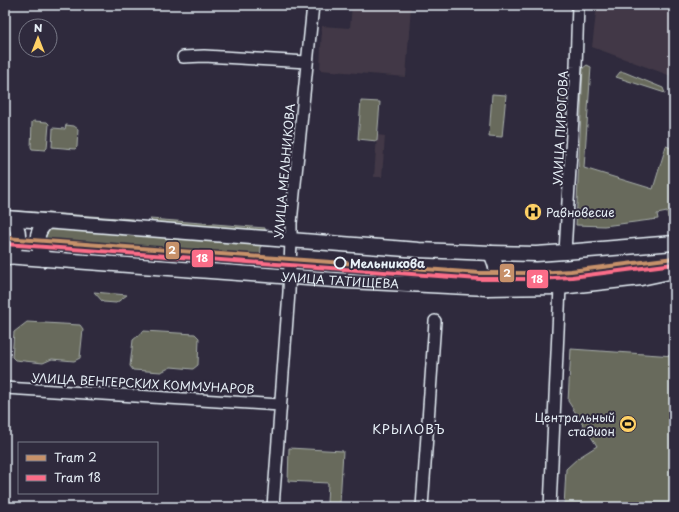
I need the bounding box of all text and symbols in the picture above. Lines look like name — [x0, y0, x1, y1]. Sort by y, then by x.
north arrow — [18, 18, 58, 58]
text: N — [34, 19, 43, 36]
street label: УЛИЦА ПИРОГОВА — [548, 70, 572, 186]
street label: УЛИЦА МЕЛЬНИКОВА — [269, 102, 299, 239]
hospital icon: Равновесие — [523, 202, 543, 222]
place label: Равновесие — [546, 203, 615, 221]
line badge: 2 — [165, 241, 180, 260]
text: 2 — [168, 241, 176, 258]
line badge: 18 — [191, 249, 214, 268]
text: 18 — [196, 249, 208, 266]
place label: Мельникова — [350, 254, 425, 272]
marker: Мельникова — [333, 256, 347, 270]
line badge: 2 — [499, 263, 515, 283]
text: 2 — [503, 264, 511, 281]
street label: УЛИЦА ТАТИЩЕВА — [281, 267, 400, 293]
line badge: 18 — [526, 269, 549, 289]
text: 18 — [531, 270, 543, 287]
street label: УЛИЦА ВЕНГЕРСКИХ КОММУНАРОВ — [31, 368, 255, 398]
place label: Центральный стадион — [535, 408, 615, 440]
sports icon: Центральный стадион — [618, 414, 638, 434]
district label: КРЫЛОВЪ — [372, 419, 446, 438]
legend — [18, 442, 158, 494]
text: Tram 2 — [54, 448, 97, 466]
text: Tram 18 — [54, 468, 101, 486]

